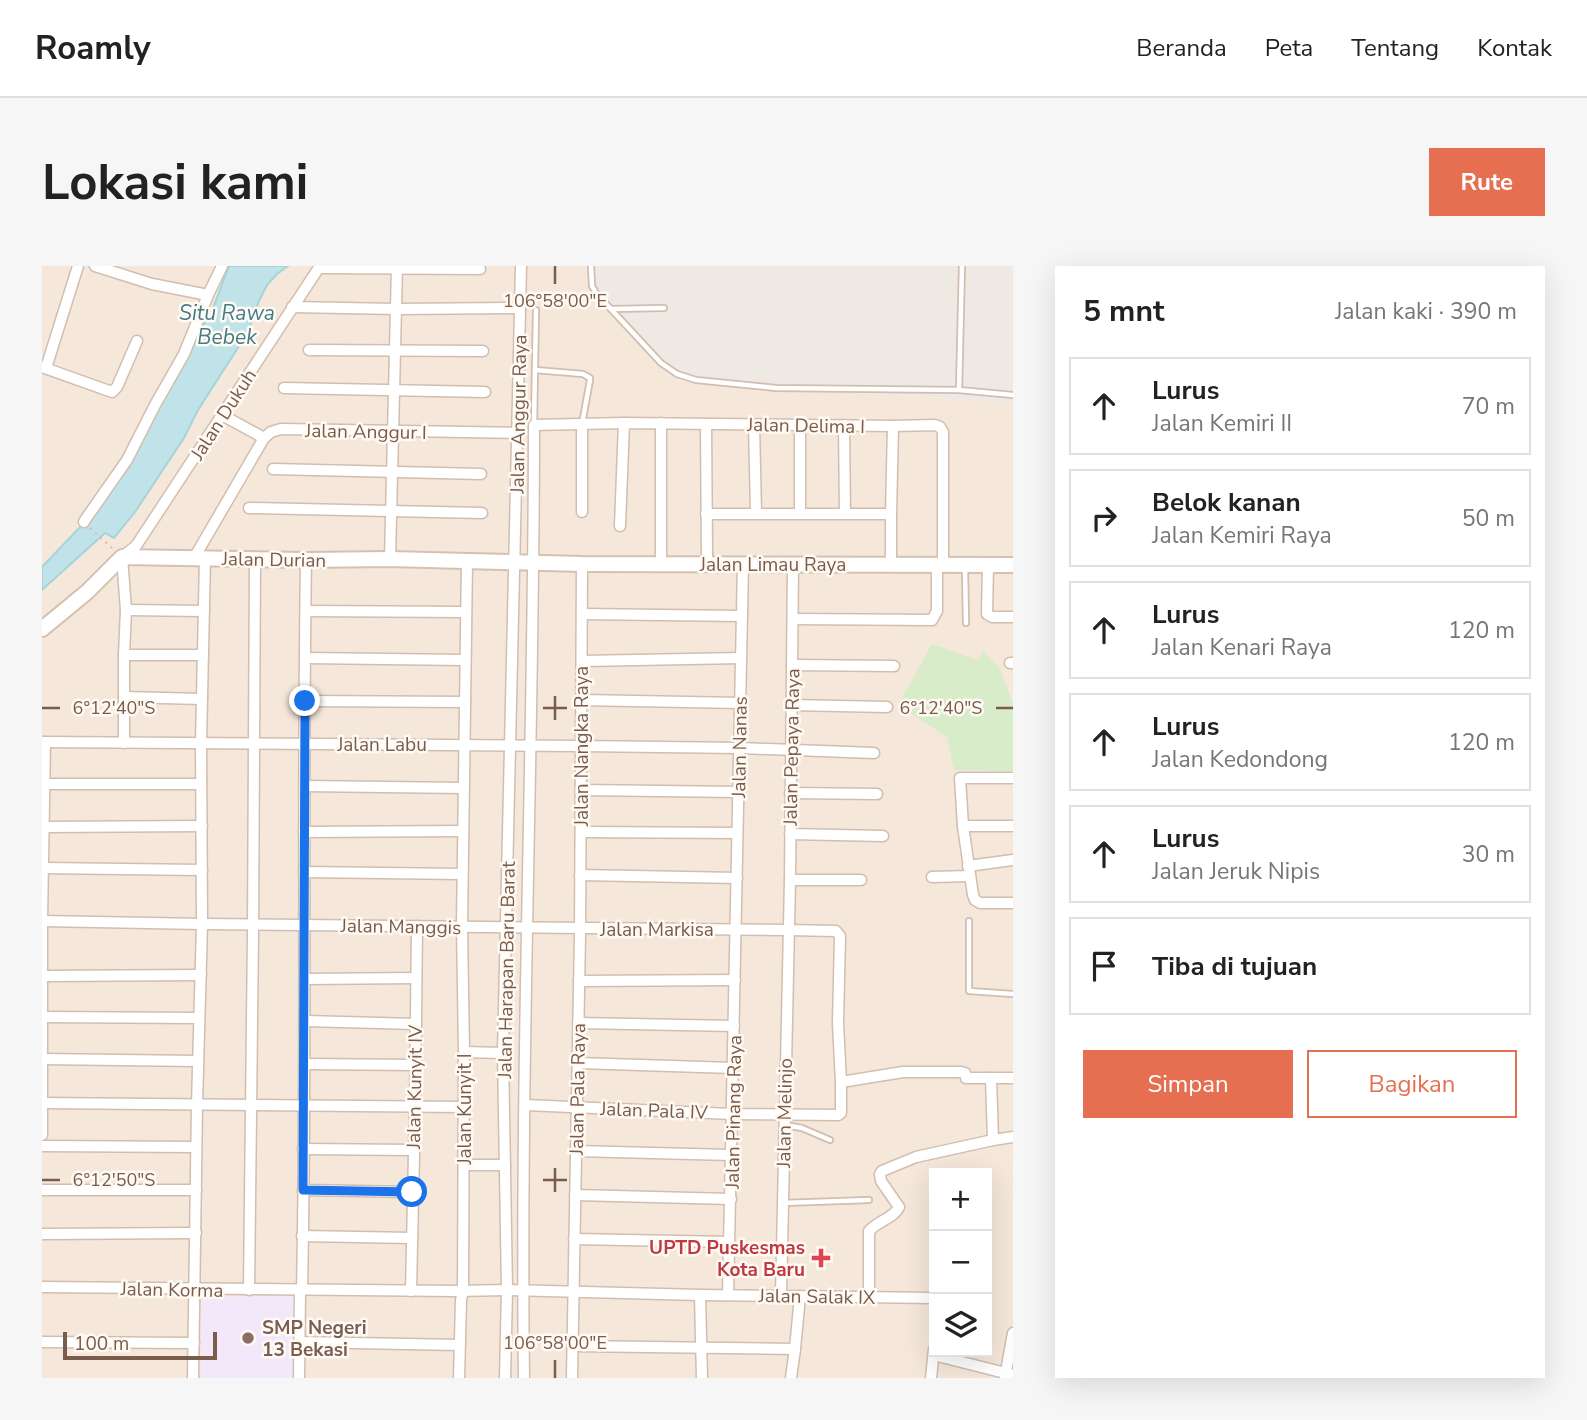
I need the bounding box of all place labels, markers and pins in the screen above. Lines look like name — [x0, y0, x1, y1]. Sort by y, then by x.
place label: UPTD Puskesmas Kota Baru — [649, 1235, 805, 1283]
marker: UPTD Puskesmas Kota Baru — [811, 1248, 831, 1268]
place label: SMP Negeri 13 Bekasi — [262, 1315, 367, 1363]
marker: SMP Negeri 13 Bekasi — [240, 1330, 256, 1346]

